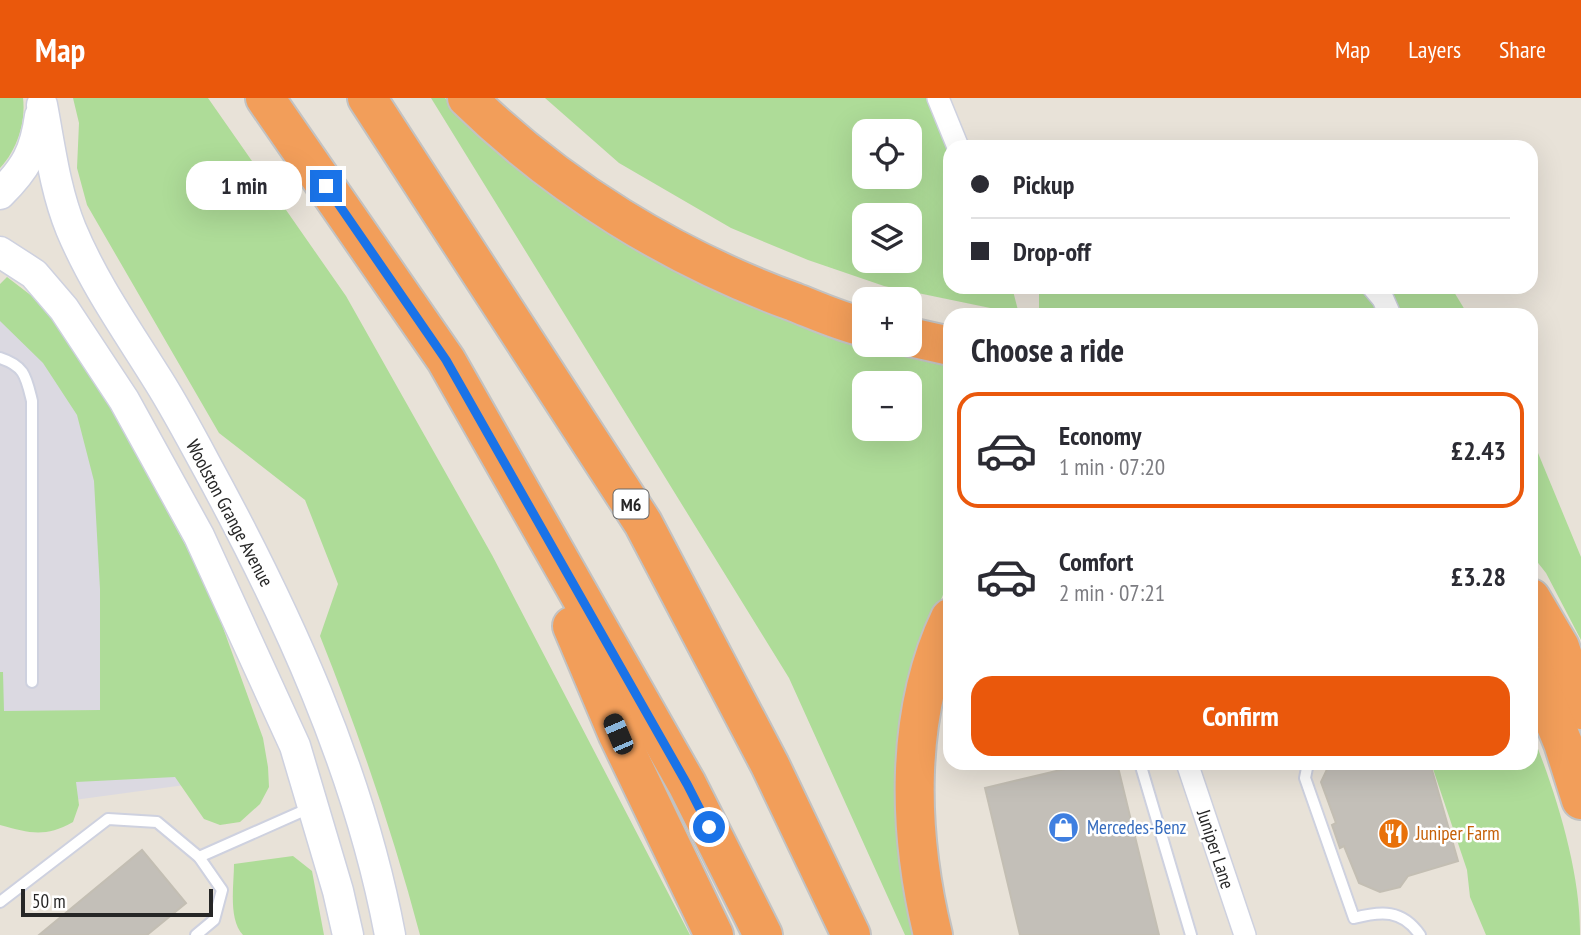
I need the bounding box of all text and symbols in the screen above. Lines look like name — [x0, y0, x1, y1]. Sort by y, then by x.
text: Map — [35, 28, 85, 71]
text: Map — [1335, 34, 1370, 65]
text: Layers — [1408, 34, 1461, 65]
text: Share — [1499, 34, 1546, 65]
map controls — [852, 119, 922, 441]
button: locate — [852, 119, 922, 189]
callout: 1 min — [186, 162, 302, 210]
text: Pickup — [1013, 168, 1074, 201]
route end — [310, 170, 342, 202]
text: 1 min — [221, 171, 267, 200]
button: layers — [852, 203, 922, 273]
text: Drop-off — [1013, 235, 1091, 268]
button: + — [852, 287, 922, 357]
text: Choose a ride — [971, 329, 1124, 371]
button: − — [852, 371, 922, 441]
icon: car — [975, 419, 1038, 482]
text: Economy — [1059, 419, 1141, 452]
text: £2.43 — [1451, 434, 1506, 467]
street label: Woolston Grange Avenue — [181, 435, 279, 591]
text: 1 min · 07:20 — [1059, 452, 1165, 481]
road number: M6 — [614, 490, 648, 518]
icon: car — [975, 545, 1038, 608]
text: Comfort — [1059, 545, 1133, 578]
text: £3.28 — [1451, 560, 1506, 593]
text: 2 min · 07:21 — [1059, 578, 1165, 607]
button: Confirm — [971, 676, 1510, 756]
car — [601, 711, 636, 757]
street label: Juniper Lane — [1192, 805, 1240, 892]
shop icon: Mercedes-Benz — [1047, 810, 1081, 844]
route start — [693, 811, 725, 843]
place label: Mercedes-Benz — [1087, 815, 1187, 839]
restaurant icon: Juniper Farm — [1376, 816, 1410, 850]
place label: Juniper Farm — [1415, 821, 1500, 845]
scale bar — [21, 886, 214, 918]
text: 50 m — [32, 889, 66, 913]

